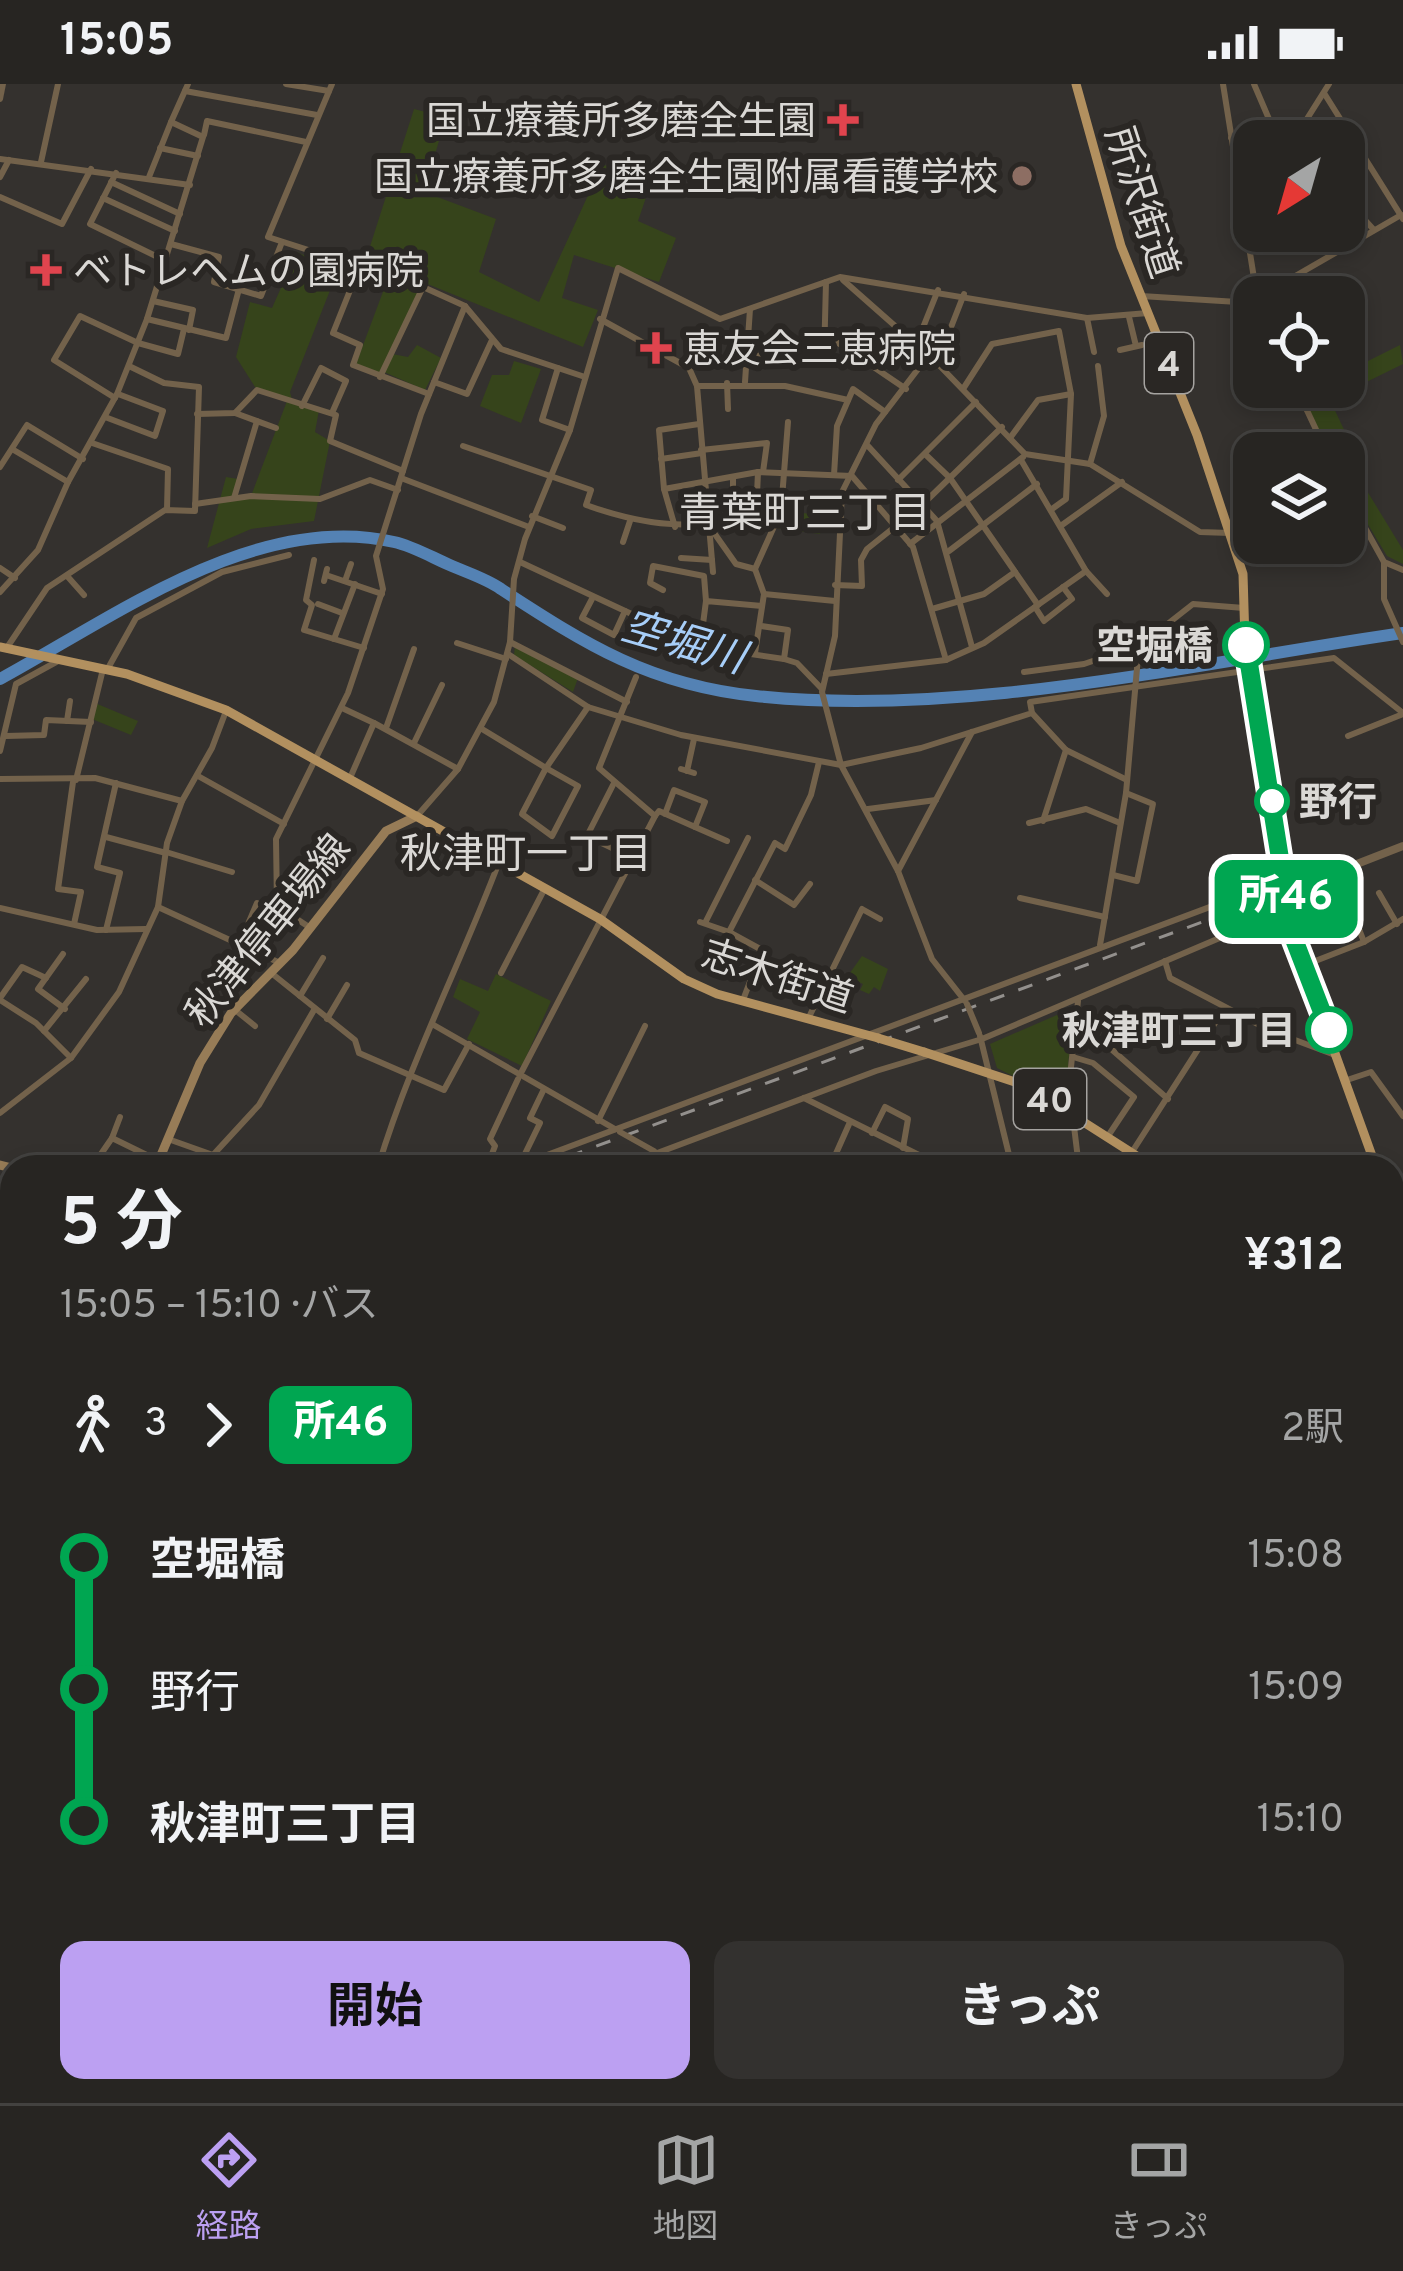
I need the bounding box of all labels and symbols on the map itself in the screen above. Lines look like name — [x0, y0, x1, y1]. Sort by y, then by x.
place label: 国立療養所多磨全生園 — [426, 100, 816, 149]
marker: 国立療養所多磨全生園 — [827, 104, 859, 136]
north arrow — [1233, 120, 1365, 252]
street label: 所沢街道 — [1091, 122, 1186, 285]
place label: 国立療養所多磨全生園附属看護学校 — [374, 156, 998, 205]
marker: 国立療養所多磨全生園附属看護学校 — [1009, 163, 1035, 189]
place label: ベトレヘムの園病院 — [73, 250, 424, 299]
marker: ベトレヘムの園病院 — [30, 254, 62, 286]
place label: 恵友会三恵病院 — [683, 328, 956, 377]
marker: 恵友会三恵病院 — [640, 332, 672, 364]
road number: 4 — [1145, 333, 1193, 393]
district label: 青葉町三丁目 — [679, 490, 931, 543]
water label: 空堀川 — [615, 602, 754, 689]
marker: 空堀橋 — [1224, 623, 1268, 667]
place label: 空堀橋 — [1096, 625, 1213, 674]
place label: 野行 — [1299, 781, 1377, 830]
marker: 野行 — [1256, 785, 1288, 817]
street label: 秋津停車場線 — [178, 826, 363, 1039]
district label: 秋津町一丁目 — [400, 831, 652, 884]
line badge: 所46 — [1217, 860, 1355, 938]
street label: 志木街道 — [695, 932, 858, 1027]
marker: 秋津町三丁目 — [1307, 1008, 1351, 1052]
place label: 秋津町三丁目 — [1062, 1010, 1296, 1059]
road number: 40 — [1014, 1069, 1086, 1129]

